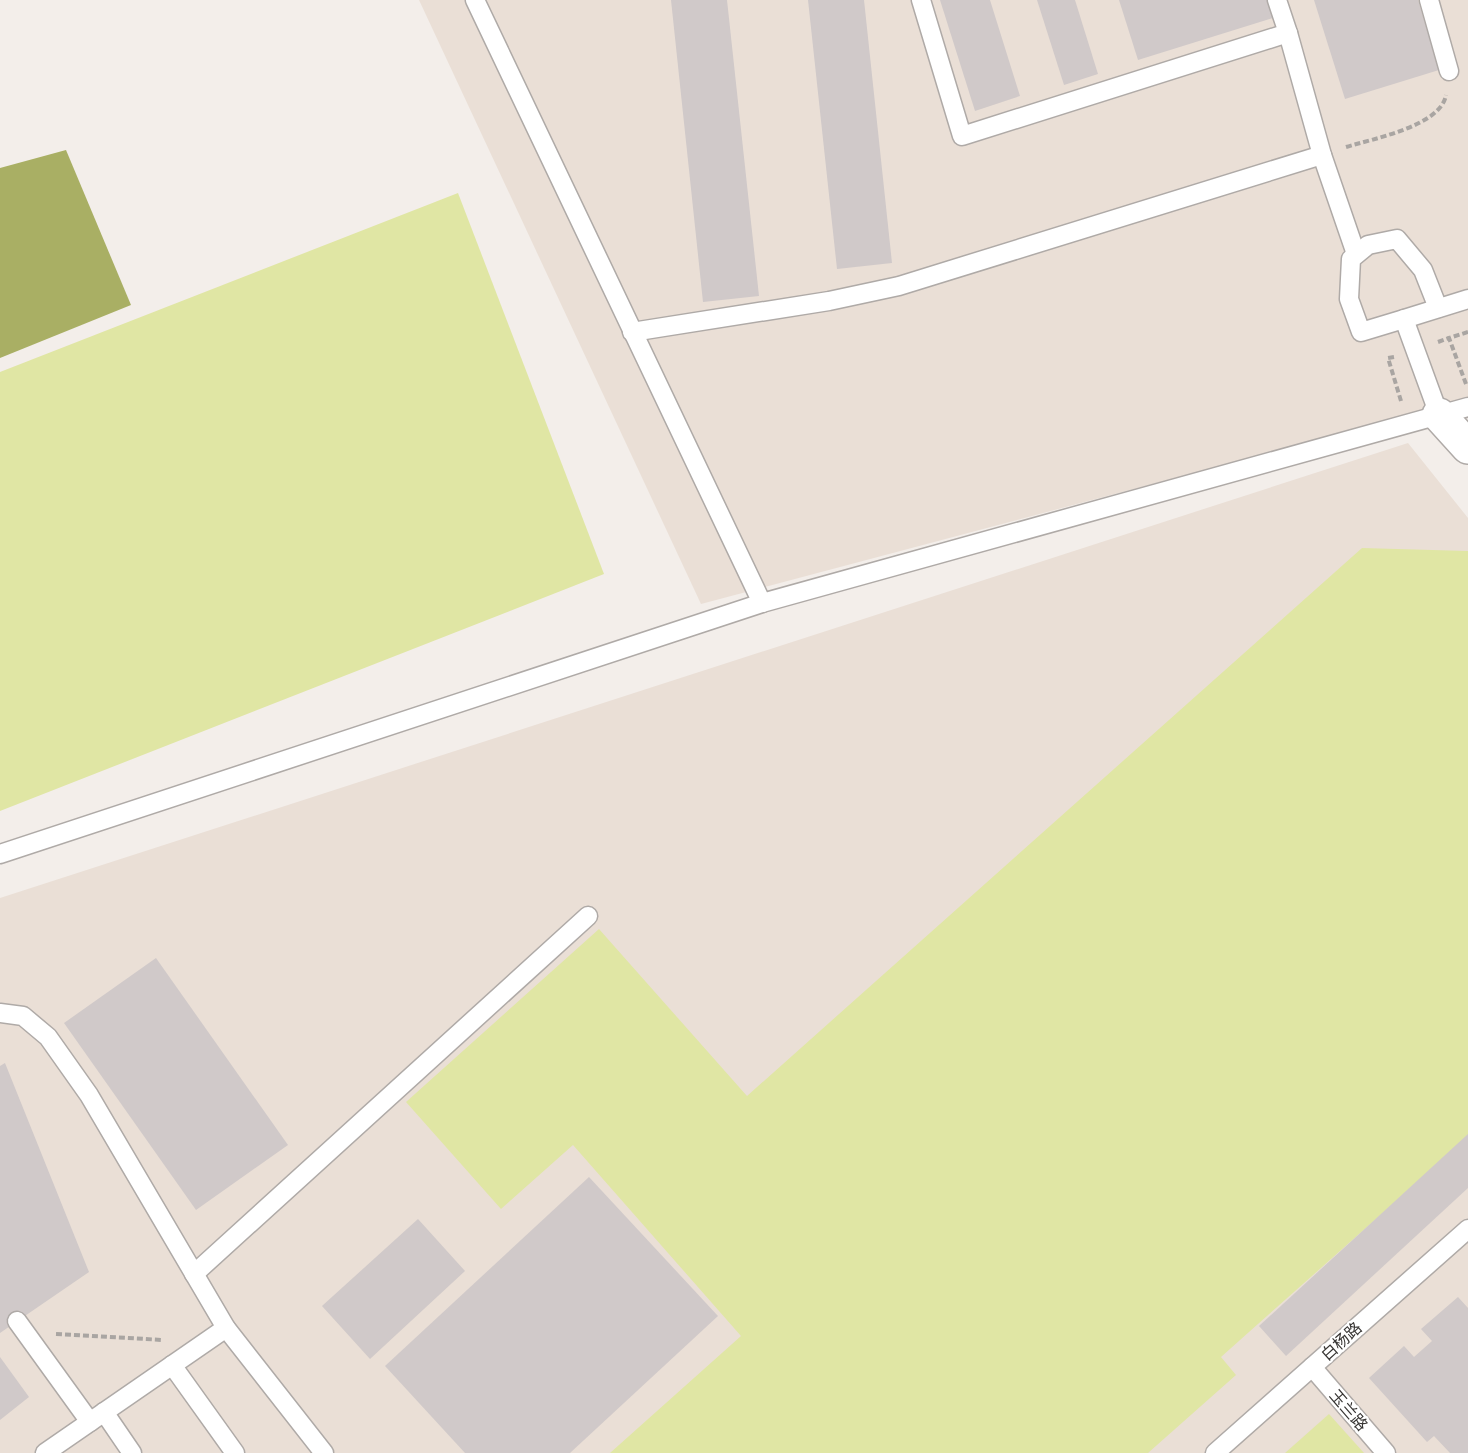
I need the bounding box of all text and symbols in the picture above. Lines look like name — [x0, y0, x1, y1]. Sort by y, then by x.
street label: 白杨路 — [1316, 1318, 1366, 1364]
street label: 玉兰路 — [1326, 1385, 1372, 1435]

